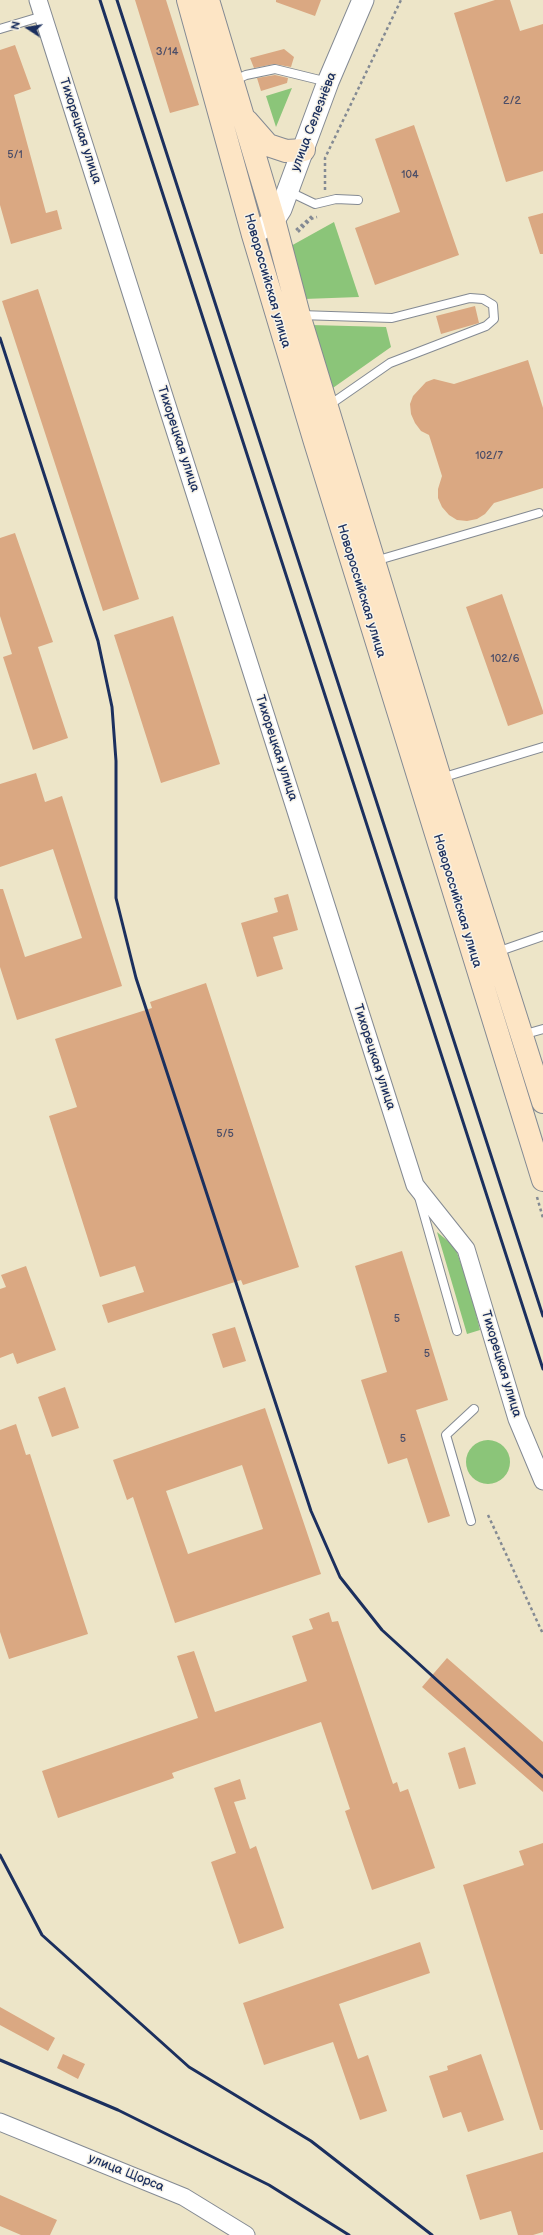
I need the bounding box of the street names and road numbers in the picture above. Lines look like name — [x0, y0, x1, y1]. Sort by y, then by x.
street label: улица Селезнёва — [288, 70, 340, 174]
street label: Тихорецкая улица — [55, 76, 105, 186]
street label: Новороссийская улица — [240, 212, 294, 350]
street label: Тихорецкая улица — [153, 384, 203, 494]
street label: Новороссийская улица — [333, 522, 389, 660]
street label: Тихорецкая улица — [251, 693, 301, 803]
street label: Новороссийская улица — [429, 832, 485, 970]
street label: Тихорецкая улица — [349, 1002, 399, 1112]
street label: Тихорецкая улица — [477, 1309, 525, 1419]
street label: улица Щорса — [86, 2151, 166, 2195]

